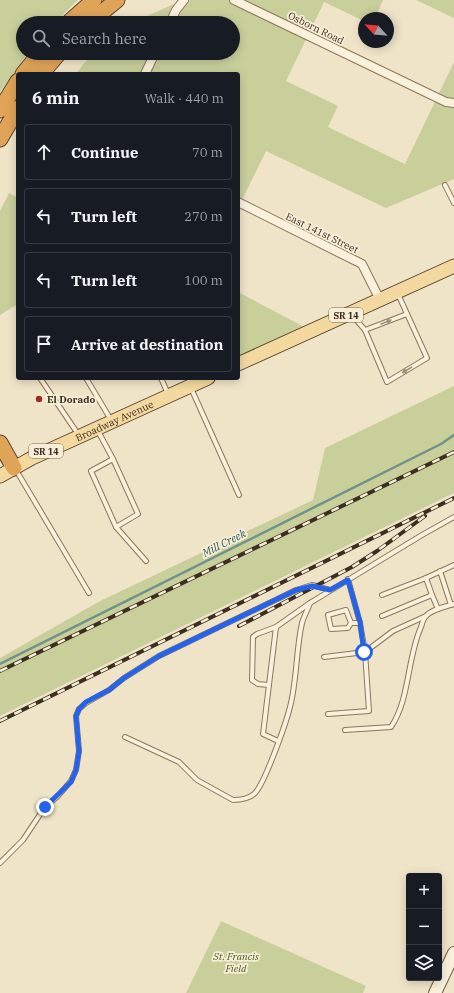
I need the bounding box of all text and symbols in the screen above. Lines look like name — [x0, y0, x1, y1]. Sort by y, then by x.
street label: Osborn Road — [286, 9, 346, 47]
north arrow — [358, 12, 394, 48]
search box — [16, 16, 240, 60]
icon: search — [30, 27, 52, 49]
text: Search here — [62, 29, 147, 48]
text: 6 min — [32, 87, 80, 109]
text: Walk · 440 m — [145, 90, 224, 107]
icon: ahead — [33, 141, 55, 163]
text: Continue — [71, 143, 138, 162]
text: 70 m — [192, 144, 223, 161]
icon: left — [33, 205, 55, 227]
text: Turn left — [71, 207, 137, 226]
text: 270 m — [184, 208, 223, 225]
street label: East 141st Street — [284, 210, 361, 256]
icon: left — [33, 269, 55, 291]
text: Turn left — [71, 271, 137, 290]
text: 100 m — [184, 272, 223, 289]
road number: SR 14 — [329, 308, 363, 322]
one-way arrow — [380, 319, 392, 325]
icon: arrive — [33, 333, 55, 355]
text: Arrive at destination — [71, 335, 223, 354]
one-way arrow — [402, 366, 412, 374]
place label: El Dorado — [47, 393, 95, 406]
marker: El Dorado — [34, 394, 44, 404]
street label: Broadway Avenue — [73, 397, 155, 444]
road number: SR 14 — [29, 444, 63, 458]
water label: Mill Creek — [199, 526, 248, 560]
route start — [355, 643, 373, 661]
route end — [36, 798, 54, 816]
map controls — [406, 873, 442, 981]
button: + — [406, 873, 442, 909]
button: − — [406, 909, 442, 945]
button: layers — [406, 945, 442, 981]
park label: St. Francis Field — [212, 950, 259, 975]

